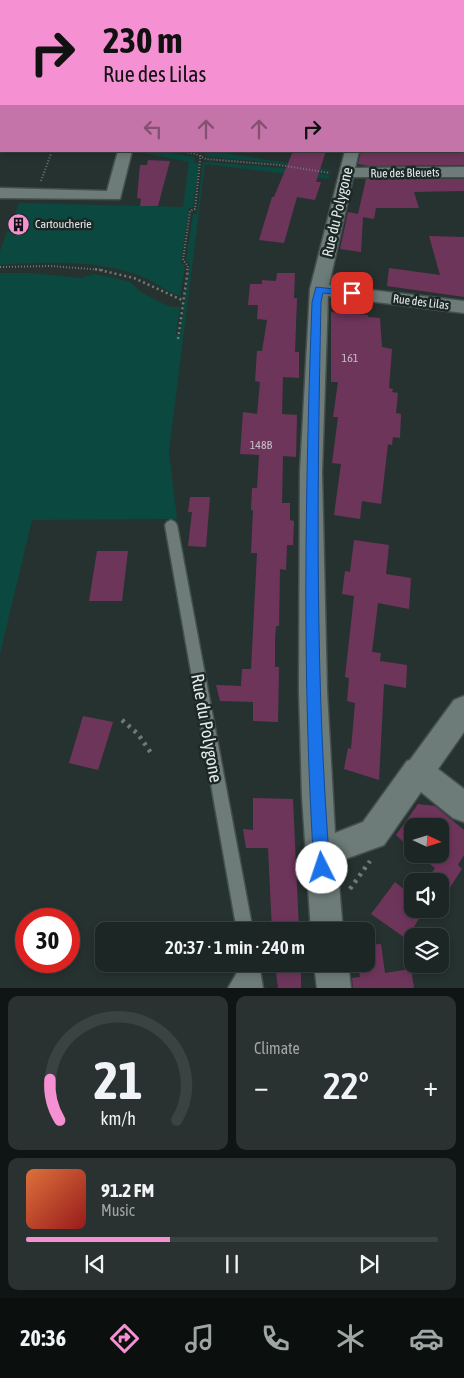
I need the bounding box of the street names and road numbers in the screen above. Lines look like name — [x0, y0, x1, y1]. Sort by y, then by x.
street label: Rue du Polygone — [318, 165, 356, 259]
street label: Rue des Bleuets — [370, 165, 440, 181]
street label: Rue des Lilas — [392, 292, 450, 312]
street label: Rue du Polygone — [187, 672, 227, 784]

